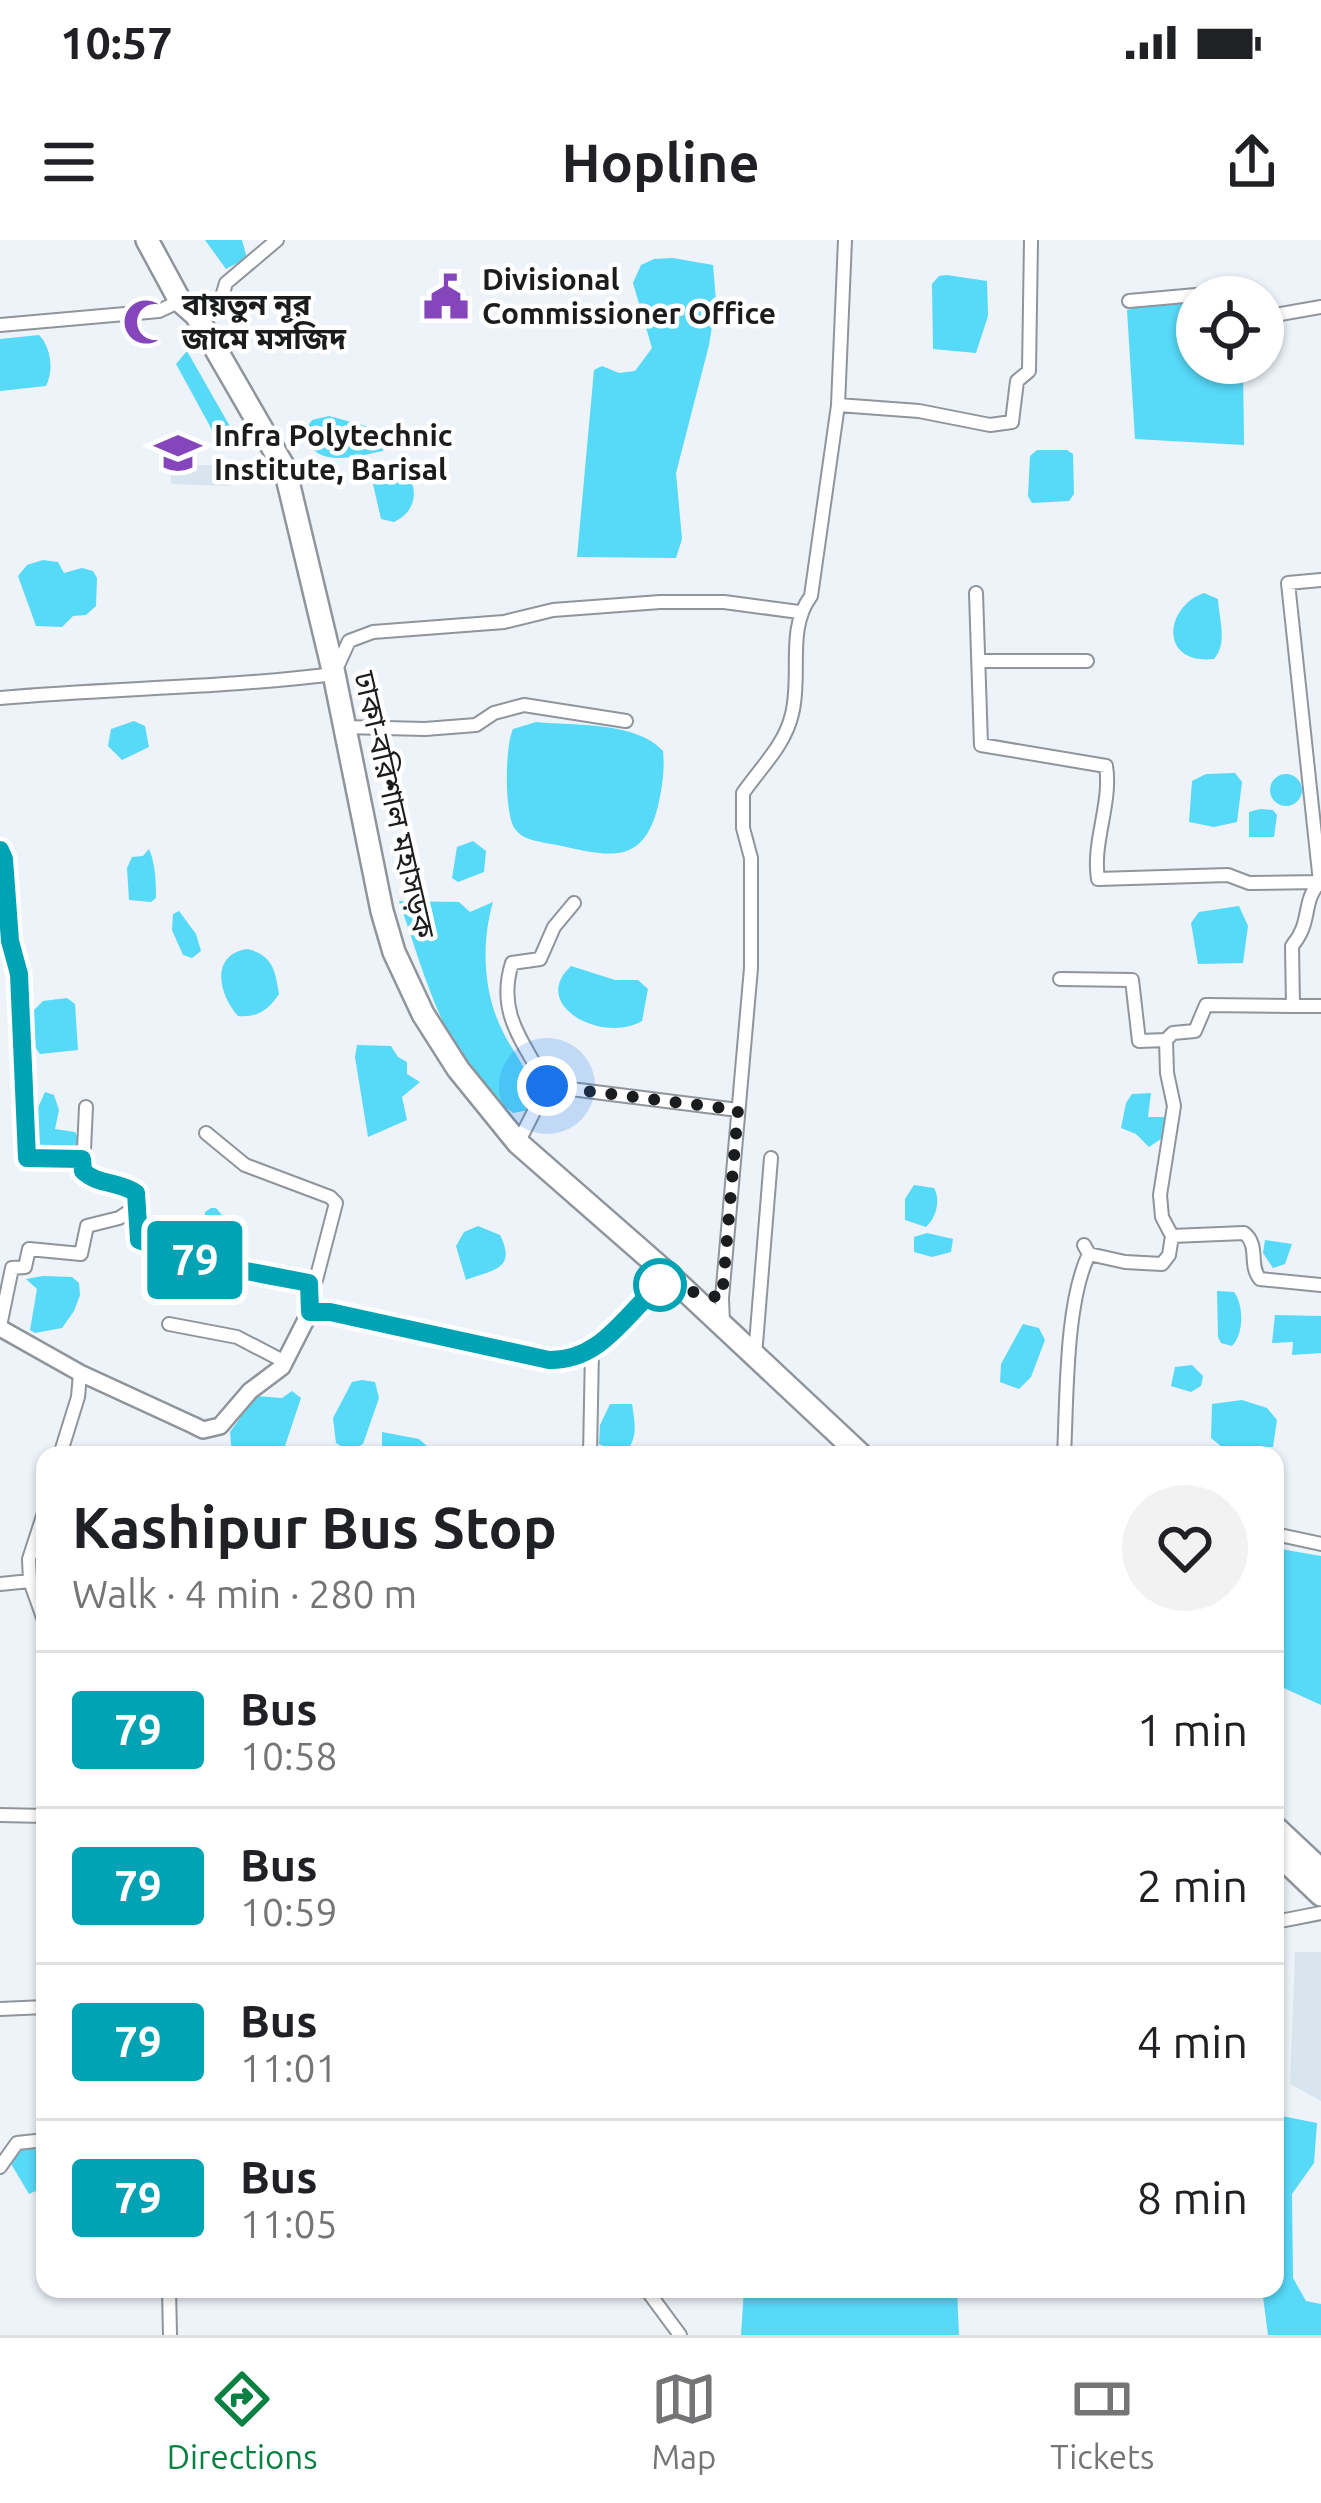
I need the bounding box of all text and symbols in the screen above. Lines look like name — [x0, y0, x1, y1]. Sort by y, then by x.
text: 10:57 — [60, 17, 173, 68]
icon: menu — [36, 129, 102, 195]
icon: share — [1219, 129, 1285, 195]
text: Hopline — [561, 132, 760, 192]
place label: Divisional Commissioner Office — [482, 262, 776, 330]
public building icon: Divisional Commissioner Office — [421, 272, 471, 322]
map controls — [1176, 276, 1284, 384]
button: locate — [1176, 276, 1284, 384]
place label: বায়তুন নূর জামে মসজিদ — [181, 287, 347, 355]
mosque icon: বায়তুন নূর জামে মসজিদ — [121, 297, 171, 347]
place label: Infra Polytechnic Institute, Barisal — [214, 418, 452, 486]
school or university icon: Infra Polytechnic Institute, Barisal — [153, 428, 203, 478]
street label: ঢাকা-বরিশাল মহাসড়ক — [347, 667, 442, 942]
your location — [517, 1056, 577, 1116]
line badge: 79 — [141, 1221, 249, 1299]
text: 79 — [171, 1236, 219, 1283]
unlabelled marker — [635, 1260, 685, 1310]
button: heart — [1122, 1485, 1248, 1611]
text: Kashipur Bus Stop — [72, 1495, 557, 1559]
text: Walk · 4 min · 280 m — [72, 1572, 417, 1615]
text: Bus — [240, 1683, 317, 1734]
text: 1 min — [1137, 1704, 1248, 1755]
text: 79 — [114, 1706, 162, 1753]
text: 10:58 — [240, 1734, 338, 1777]
text: Bus — [240, 1839, 317, 1890]
text: 2 min — [1137, 1860, 1248, 1911]
text: 79 — [114, 1862, 162, 1909]
text: 10:59 — [240, 1890, 338, 1933]
text: Bus — [240, 1995, 317, 2046]
text: 4 min — [1137, 2016, 1248, 2067]
text: 79 — [114, 2018, 162, 2065]
text: 11:01 — [240, 2046, 338, 2089]
text: Bus — [240, 2151, 317, 2202]
text: 8 min — [1137, 2172, 1248, 2223]
text: 79 — [114, 2174, 162, 2221]
text: 11:05 — [240, 2202, 338, 2245]
tab: Directions — [167, 2366, 318, 2475]
tab: Map — [651, 2366, 717, 2475]
tab: Tickets — [1050, 2366, 1154, 2475]

